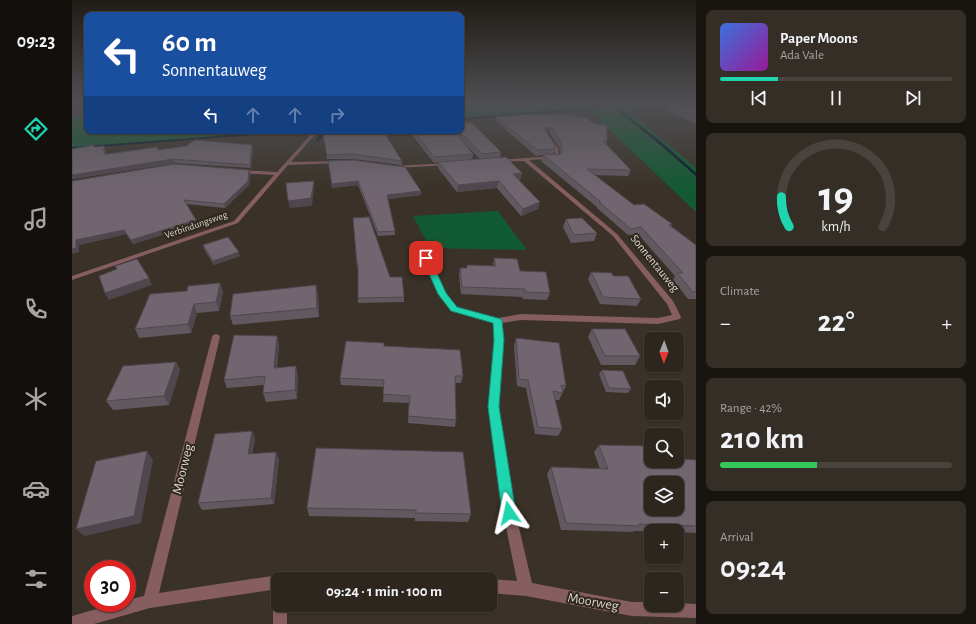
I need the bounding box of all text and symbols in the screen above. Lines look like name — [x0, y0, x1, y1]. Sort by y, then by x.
icon: left — [96, 28, 148, 80]
text: 60 m — [162, 29, 217, 57]
text: Paper Moons — [780, 31, 858, 46]
text: 09:23 — [17, 33, 55, 51]
text: Ada Vale — [780, 49, 824, 62]
text: Sonnentauweg — [162, 62, 267, 80]
icon: previous — [748, 87, 770, 109]
icon: pause — [825, 87, 847, 109]
icon: next — [902, 87, 924, 109]
icon: left — [200, 104, 222, 126]
icon: ahead — [242, 104, 264, 126]
icon: ahead — [284, 104, 306, 126]
icon: right — [326, 104, 348, 126]
icon: directions — [22, 115, 50, 143]
text: 19 — [818, 177, 854, 218]
icon: music — [22, 205, 50, 233]
street label: Verbindungsweg — [163, 210, 229, 240]
text: km/h — [821, 220, 851, 234]
street label: Sonnentauweg — [628, 232, 682, 294]
pin — [409, 241, 443, 275]
icon: arrive — [415, 247, 437, 269]
text: Climate — [720, 285, 759, 298]
icon: phone — [22, 295, 50, 323]
text: 22° — [817, 307, 855, 337]
text: − — [720, 312, 731, 334]
text: + — [941, 312, 952, 334]
north arrow — [644, 332, 684, 372]
map controls — [644, 332, 684, 612]
button: sound — [644, 380, 684, 420]
icon: climate — [22, 385, 50, 413]
text: Range · 42% — [720, 402, 782, 415]
text: 210 km — [720, 424, 804, 454]
button: search — [644, 428, 684, 468]
street label: Moorweg — [170, 442, 196, 496]
icon: car — [22, 475, 50, 503]
button: layers — [644, 476, 684, 516]
position arrow — [488, 492, 530, 534]
button: + — [644, 524, 684, 564]
text: Arrival — [720, 531, 753, 544]
text: 09:24 — [720, 553, 786, 583]
speed limit sign: 30 — [84, 560, 136, 612]
icon: filters — [22, 565, 50, 593]
button: − — [644, 572, 684, 612]
text: 09:24 · 1 min · 100 m — [326, 584, 442, 599]
street label: Moorweg — [566, 591, 620, 613]

